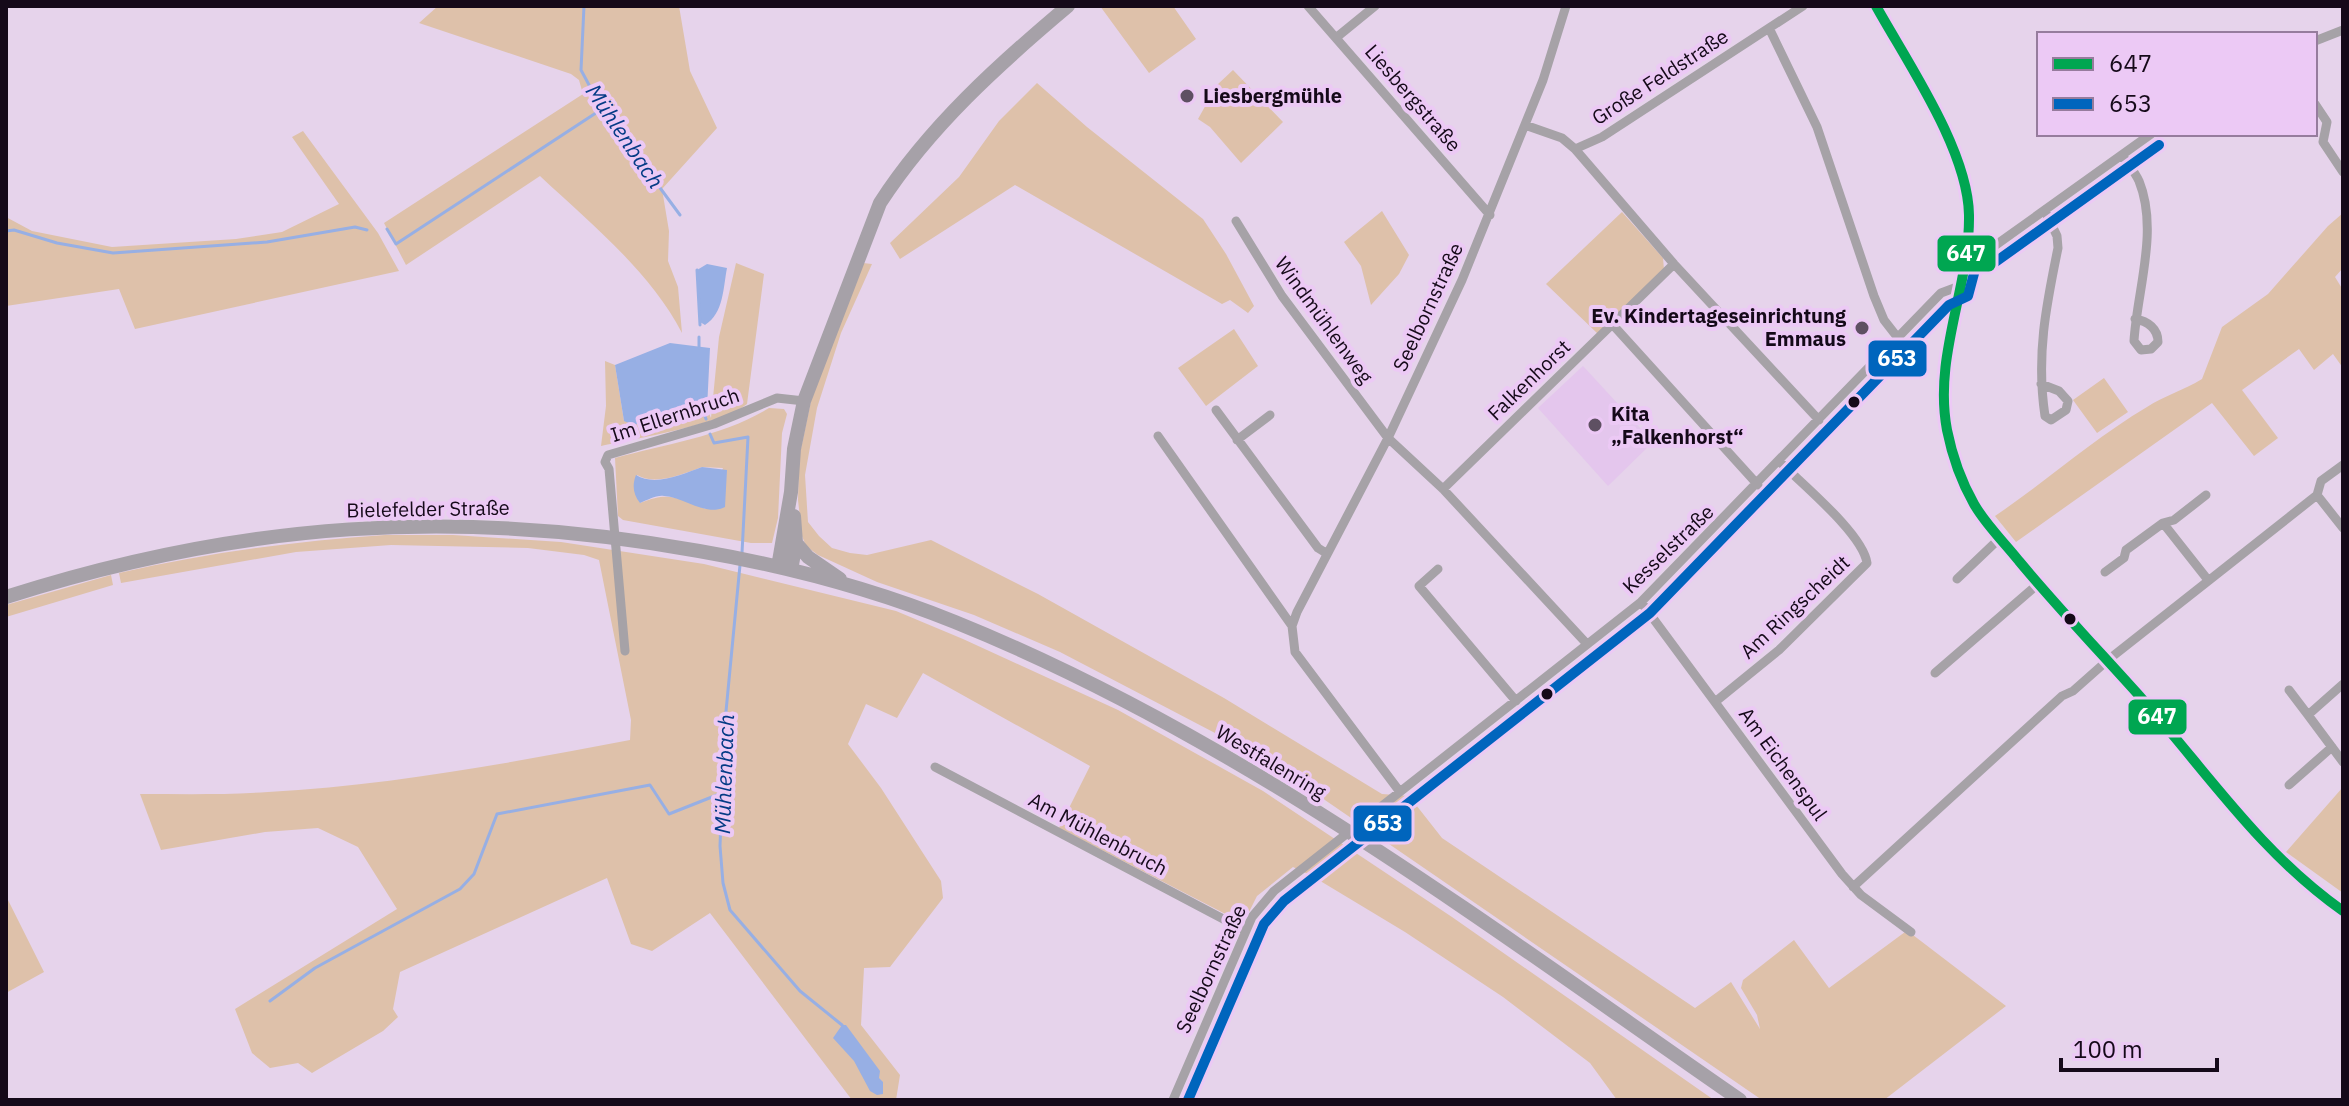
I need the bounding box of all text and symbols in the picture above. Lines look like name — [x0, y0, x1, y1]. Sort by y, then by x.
street label: Große Feldstraße — [1586, 22, 1733, 131]
legend — [2037, 32, 2317, 136]
street label: Liesbergstraße — [1359, 38, 1468, 157]
text: 647 — [2109, 47, 2152, 79]
water label: Mühlenbach — [580, 78, 671, 194]
place label: Liesbergmühle — [1203, 82, 1342, 109]
marker: Liesbergmühle — [1178, 87, 1196, 105]
text: 653 — [2109, 87, 2152, 119]
line badge: 647 — [1936, 234, 1997, 273]
street label: Seelbornstraße — [1386, 238, 1469, 375]
text: 647 — [1946, 238, 1986, 267]
street label: Windmühlenweg — [1269, 251, 1380, 389]
place label: Ev. Kindertageseinrichtung Emmaus — [1591, 302, 1847, 352]
marker: Ev. Kindertageseinrichtung Emmaus — [1853, 319, 1871, 337]
street label: Falkenhorst — [1481, 333, 1576, 426]
line badge: 653 — [1867, 339, 1928, 378]
text: 653 — [1877, 343, 1917, 372]
street label: Im Ellernbruch — [607, 381, 743, 448]
unlabelled marker — [1846, 394, 1862, 410]
place label: Kita „Falkenhorst“ — [1611, 400, 1744, 450]
marker: Kita „Falkenhorst“ — [1586, 416, 1604, 434]
street label: Bielefelder Straße — [346, 494, 510, 523]
street label: Kesselstraße — [1616, 498, 1719, 599]
street label: Am Ringscheidt — [1734, 549, 1855, 664]
unlabelled marker — [2062, 611, 2078, 627]
unlabelled marker — [1539, 686, 1555, 702]
line badge: 647 — [2127, 698, 2188, 736]
text: 647 — [2137, 701, 2177, 730]
street label: Am Eichenspul — [1733, 702, 1834, 826]
water label: Mühlenbach — [707, 713, 740, 835]
street label: Westfalenring — [1211, 718, 1332, 805]
street label: Am Mühlenbruch — [1024, 786, 1172, 882]
line badge: 653 — [1352, 804, 1413, 843]
text: 653 — [1363, 808, 1403, 837]
street label: Seelbornstraße — [1169, 900, 1252, 1037]
scale bar — [2061, 1022, 2217, 1072]
text: 100 m — [2073, 1033, 2143, 1065]

